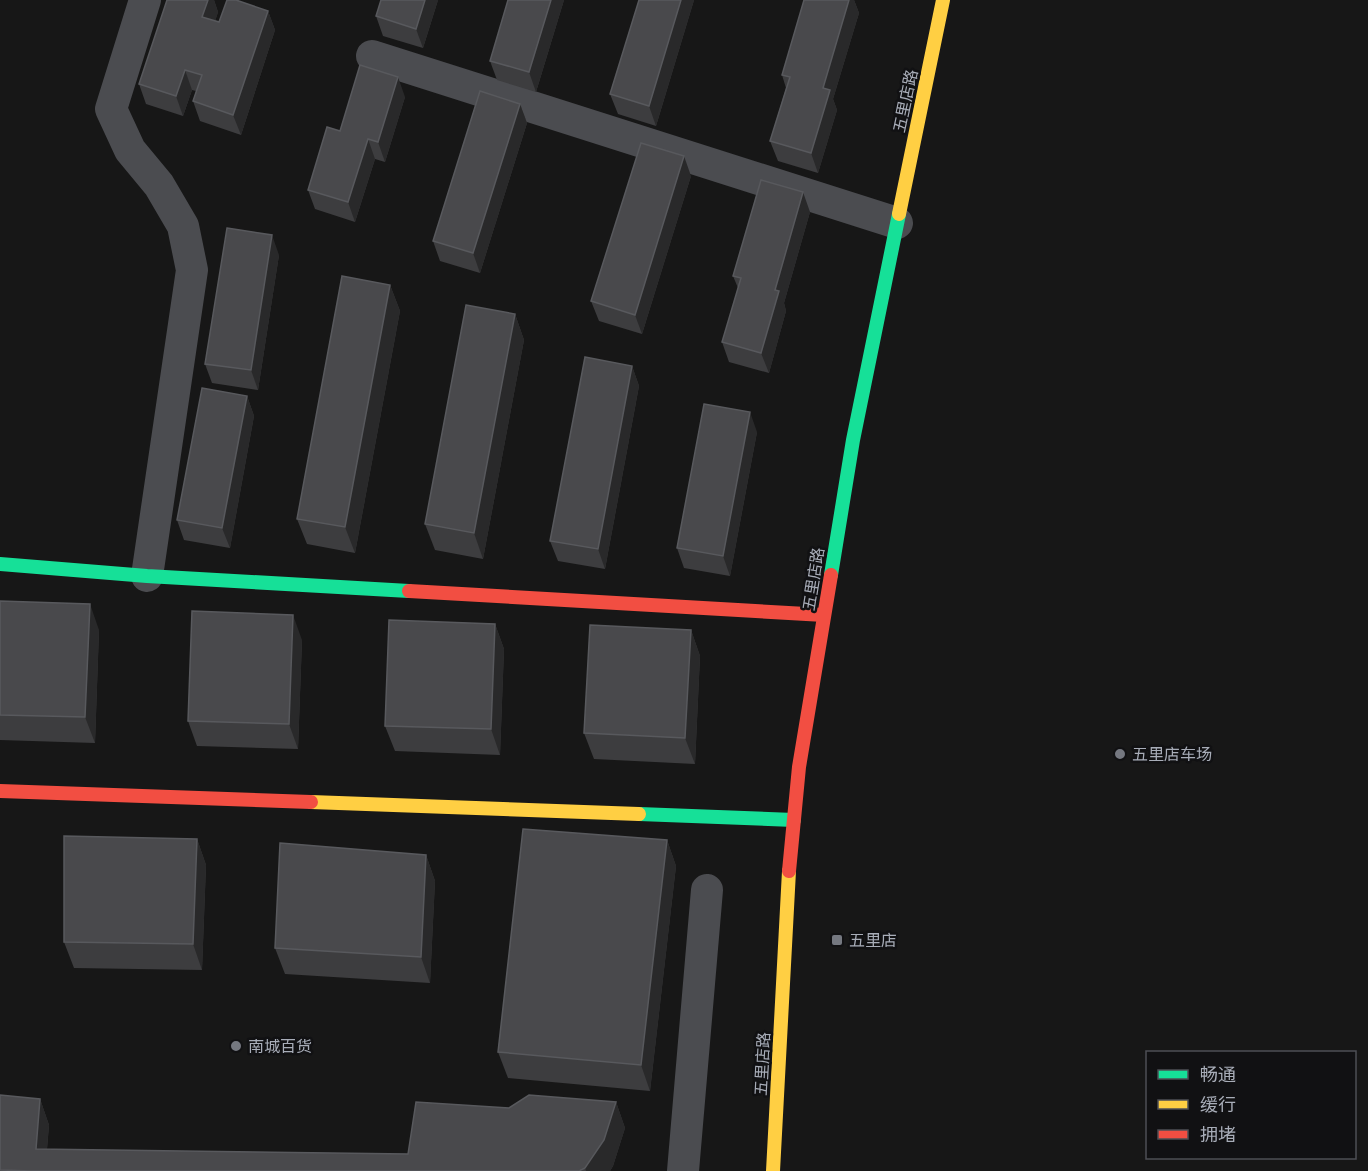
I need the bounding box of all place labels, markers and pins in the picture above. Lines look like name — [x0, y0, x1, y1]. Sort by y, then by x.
place label: 五里店车场 — [1132, 744, 1212, 764]
marker: 五里店车场 — [1113, 747, 1127, 761]
place label: 五里店 — [849, 930, 897, 950]
marker: 五里店 — [830, 933, 844, 947]
place label: 南城百货 — [248, 1036, 312, 1056]
marker: 南城百货 — [229, 1039, 243, 1053]

